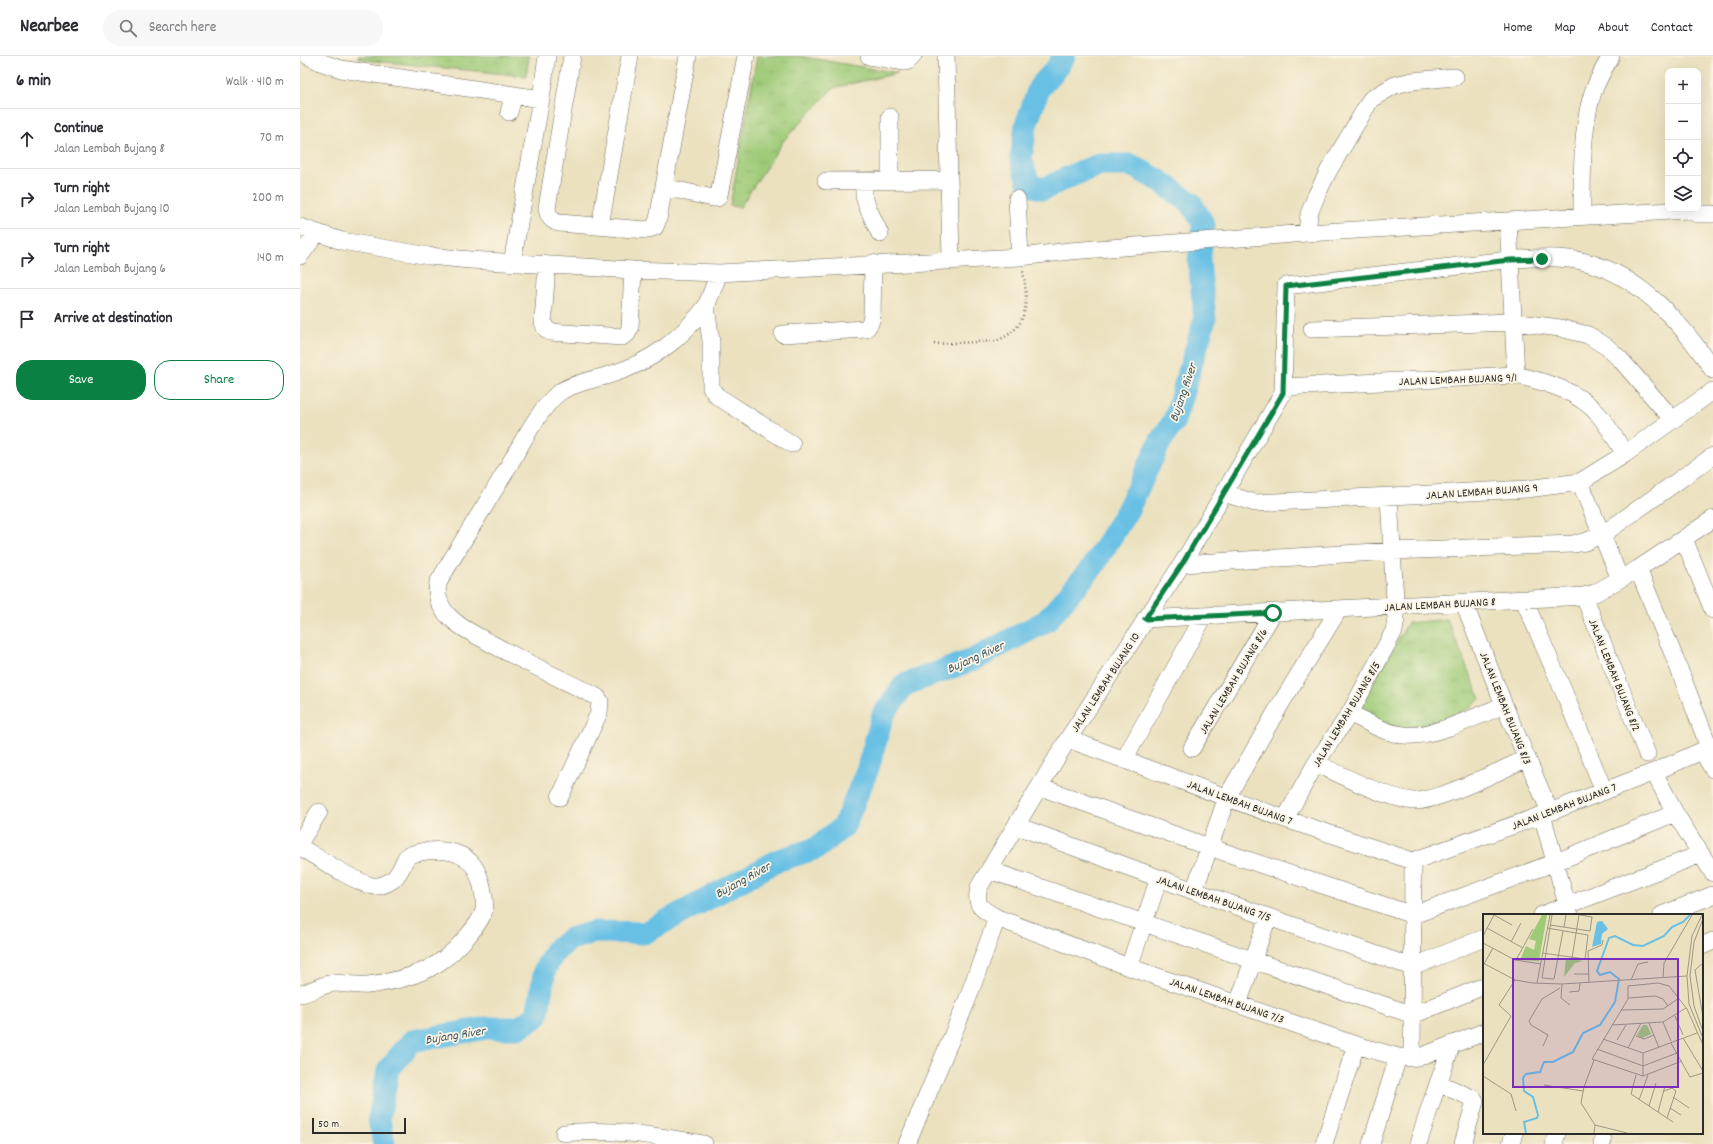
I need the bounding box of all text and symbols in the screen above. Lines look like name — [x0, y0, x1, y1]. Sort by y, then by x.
search box — [103, 10, 383, 46]
text: Nearbee — [20, 14, 79, 41]
icon: search — [117, 17, 139, 39]
text: Search here — [149, 17, 216, 39]
text: Home — [1503, 18, 1532, 38]
text: Map — [1554, 18, 1576, 38]
text: About — [1598, 18, 1629, 38]
text: Contact — [1651, 18, 1693, 38]
map controls — [1665, 68, 1701, 212]
button: + — [1665, 68, 1701, 104]
text: 6 min — [16, 70, 51, 94]
text: Walk · 410 m — [226, 73, 284, 92]
button: − — [1665, 104, 1701, 140]
text: Continue — [54, 118, 103, 140]
icon: ahead — [16, 128, 38, 150]
text: 70 m — [260, 129, 284, 148]
text: Jalan Lembah Bujang 8 — [54, 140, 165, 159]
button: locate — [1665, 140, 1701, 176]
button: layers — [1665, 176, 1701, 212]
text: Turn right — [54, 178, 110, 200]
icon: right — [16, 188, 38, 210]
text: 200 m — [252, 189, 284, 208]
text: Jalan Lembah Bujang 10 — [54, 200, 170, 219]
text: Turn right — [54, 238, 110, 260]
icon: right — [16, 248, 38, 270]
text: 140 m — [257, 249, 284, 268]
route end — [1533, 250, 1551, 268]
text: Jalan Lembah Bujang 6 — [54, 260, 166, 279]
icon: arrive — [16, 308, 38, 330]
text: Arrive at destination — [54, 308, 172, 330]
water label: Bujang River — [1166, 359, 1204, 425]
button: Save — [16, 360, 146, 400]
button: Share — [154, 360, 284, 400]
street label: JALAN LEMBAH BUJANG 9/1 — [1399, 370, 1517, 391]
street label: JALAN LEMBAH BUJANG 9 — [1426, 480, 1539, 505]
street label: JALAN LEMBAH BUJANG 8 — [1384, 594, 1496, 617]
route start — [1264, 604, 1282, 622]
street label: JALAN LEMBAH BUJANG 8/2 — [1583, 617, 1644, 734]
street label: JALAN LEMBAH BUJANG 8/6 — [1196, 626, 1273, 738]
street label: JALAN LEMBAH BUJANG 10 — [1068, 630, 1145, 736]
water label: Bujang River — [944, 636, 1010, 679]
street label: JALAN LEMBAH BUJANG 8/3 — [1474, 650, 1535, 768]
street label: JALAN LEMBAH BUJANG 8/5 — [1309, 659, 1386, 771]
street label: JALAN LEMBAH BUJANG 7 — [1184, 776, 1295, 831]
street label: JALAN LEMBAH BUJANG 7 — [1510, 779, 1620, 835]
water label: Bujang River — [712, 857, 776, 904]
street label: JALAN LEMBAH BUJANG 7/5 — [1154, 872, 1273, 927]
inset map — [1483, 914, 1703, 1134]
street label: JALAN LEMBAH BUJANG 7/3 — [1167, 974, 1286, 1029]
water label: Bujang River — [424, 1022, 489, 1051]
scale bar — [312, 1116, 406, 1135]
text: 50 m — [318, 1117, 339, 1133]

